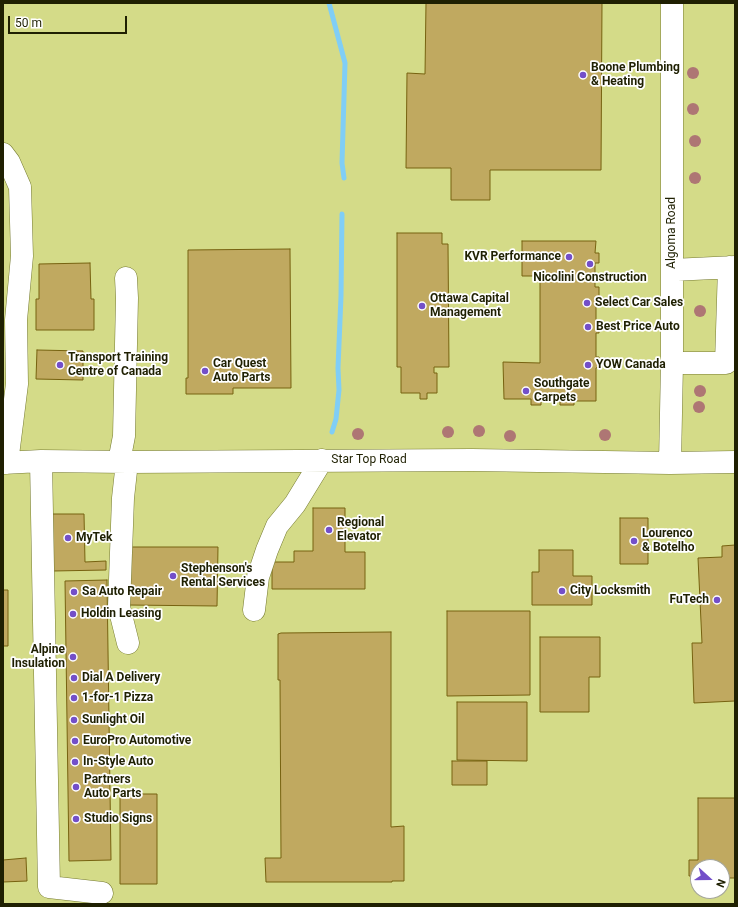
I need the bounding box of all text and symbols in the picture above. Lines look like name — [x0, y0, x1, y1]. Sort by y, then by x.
scale bar — [10, 8, 129, 34]
text: 50 m — [15, 16, 42, 30]
place label: Boone Plumbing & Heating — [591, 61, 680, 89]
marker: Boone Plumbing & Heating — [578, 70, 588, 80]
street label: Algoma Road — [665, 197, 679, 269]
place label: KVR Performance — [464, 250, 561, 264]
marker: KVR Performance — [564, 252, 574, 262]
marker: Nicolini Construction — [585, 259, 595, 269]
place label: Nicolini Construction — [533, 271, 647, 285]
place label: Ottawa Capital Management — [430, 292, 509, 320]
place label: Select Car Sales — [595, 296, 683, 310]
marker: Select Car Sales — [582, 298, 592, 308]
marker: Ottawa Capital Management — [417, 301, 427, 311]
place label: Best Price Auto — [596, 320, 680, 334]
marker: Best Price Auto — [583, 322, 593, 332]
place label: Transport Training Centre of Canada — [68, 351, 168, 379]
place label: Car Quest Auto Parts — [213, 357, 270, 385]
place label: YOW Canada — [596, 358, 666, 372]
marker: Transport Training Centre of Canada — [55, 360, 65, 370]
marker: YOW Canada — [583, 360, 593, 370]
marker: Car Quest Auto Parts — [200, 366, 210, 376]
place label: Southgate Carpets — [534, 377, 589, 405]
marker: Southgate Carpets — [521, 386, 531, 396]
street label: Star Top Road — [331, 453, 407, 467]
place label: Regional Elevator — [337, 516, 384, 544]
marker: Regional Elevator — [324, 525, 334, 535]
place label: Lourenco & Botelho — [642, 527, 695, 555]
place label: MyTek — [76, 531, 112, 545]
marker: MyTek — [63, 533, 73, 543]
marker: Lourenco & Botelho — [629, 536, 639, 546]
place label: Stephenson's Rental Services — [181, 562, 265, 590]
marker: Stephenson's Rental Services — [168, 571, 178, 581]
place label: City Locksmith — [570, 584, 651, 598]
place label: Sa Auto Repair — [82, 585, 162, 599]
marker: City Locksmith — [557, 586, 567, 596]
marker: Sa Auto Repair — [69, 587, 79, 597]
place label: FuTech — [669, 593, 709, 607]
marker: FuTech — [712, 595, 722, 605]
place label: Holdin Leasing — [81, 607, 161, 621]
marker: Holdin Leasing — [68, 609, 78, 619]
place label: Alpine Insulation — [12, 643, 65, 671]
marker: Alpine Insulation — [68, 652, 78, 662]
place label: Dial A Delivery — [82, 671, 160, 685]
marker: Dial A Delivery — [69, 673, 79, 683]
place label: 1-for-1 Pizza — [82, 691, 153, 705]
marker: 1-for-1 Pizza — [69, 693, 79, 703]
place label: Sunlight Oil — [82, 713, 144, 727]
marker: Sunlight Oil — [69, 715, 79, 725]
place label: EuroPro Automotive — [83, 734, 191, 748]
marker: EuroPro Automotive — [70, 736, 80, 746]
place label: In-Style Auto — [83, 755, 153, 769]
marker: In-Style Auto — [70, 757, 80, 767]
place label: Partners Auto Parts — [84, 773, 141, 801]
marker: Partners Auto Parts — [71, 782, 81, 792]
place label: Studio Signs — [84, 812, 152, 826]
marker: Studio Signs — [71, 814, 81, 824]
north arrow — [690, 859, 730, 899]
text: N — [713, 877, 728, 889]

